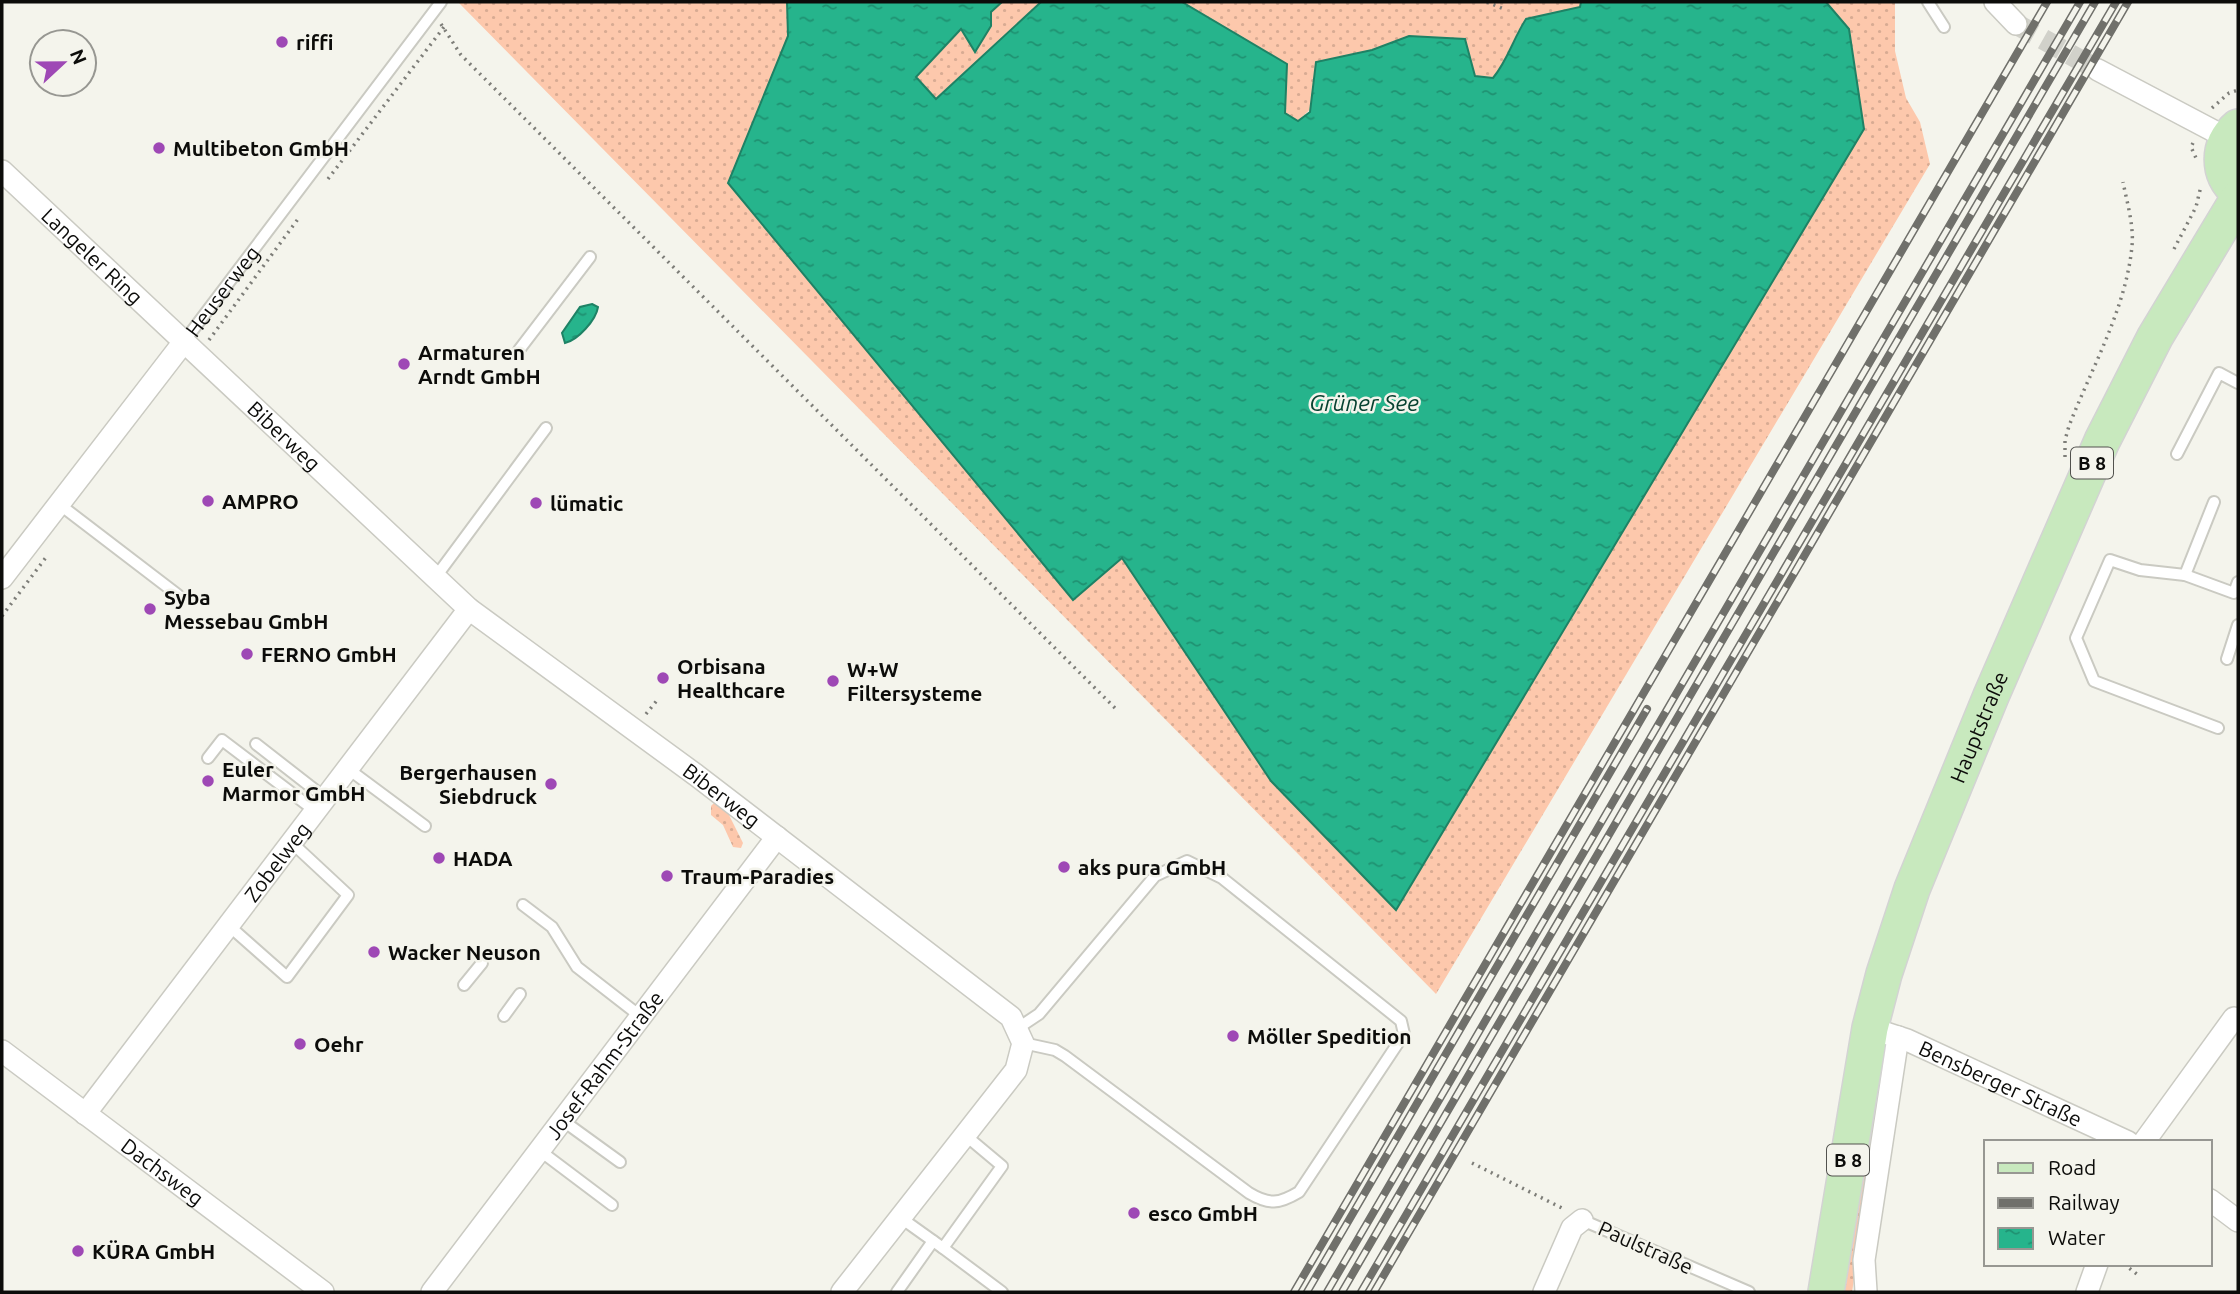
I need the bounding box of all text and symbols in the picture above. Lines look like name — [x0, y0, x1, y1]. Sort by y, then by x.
north arrow — [28, 28, 98, 98]
place label: riffi — [296, 30, 334, 54]
marker: riffi — [274, 34, 290, 50]
text: N — [66, 46, 92, 67]
place label: Multibeton GmbH — [173, 136, 349, 160]
marker: Multibeton GmbH — [151, 140, 167, 156]
street label: Langeler Ring — [37, 203, 148, 309]
street label: Heuserweg — [180, 241, 264, 341]
place label: Armaturen Arndt GmbH — [418, 340, 541, 388]
marker: Armaturen Arndt GmbH — [396, 356, 412, 372]
water label: Grüner See — [1309, 390, 1419, 415]
street label: Biberweg — [243, 396, 326, 476]
road number: B 8 — [2071, 447, 2113, 478]
place label: AMPRO — [222, 489, 299, 513]
place label: lümatic — [550, 491, 623, 515]
marker: AMPRO — [200, 493, 216, 509]
marker: lümatic — [528, 495, 544, 511]
place label: Syba Messebau GmbH — [164, 585, 328, 633]
marker: Syba Messebau GmbH — [142, 601, 158, 617]
place label: FERNO GmbH — [261, 642, 397, 666]
marker: FERNO GmbH — [239, 646, 255, 662]
place label: Orbisana Healthcare — [677, 654, 785, 702]
place label: W+W Filtersysteme — [847, 657, 982, 705]
street label: Hauptstraße — [1945, 668, 2012, 786]
marker: Orbisana Healthcare — [655, 670, 671, 686]
marker: W+W Filtersysteme — [825, 673, 841, 689]
place label: Euler Marmor GmbH — [222, 757, 366, 805]
street label: Biberweg — [679, 758, 765, 832]
place label: Bergerhausen Siebdruck — [399, 760, 537, 808]
marker: Euler Marmor GmbH — [200, 773, 216, 789]
marker: Bergerhausen Siebdruck — [543, 776, 559, 792]
street label: Zobelweg — [239, 817, 315, 906]
place label: HADA — [453, 846, 513, 870]
marker: HADA — [431, 850, 447, 866]
place label: aks pura GmbH — [1078, 855, 1226, 879]
marker: aks pura GmbH — [1056, 859, 1072, 875]
place label: Traum-Paradies — [681, 864, 834, 888]
marker: Traum-Paradies — [659, 868, 675, 884]
place label: Wacker Neuson — [388, 940, 541, 964]
marker: Wacker Neuson — [366, 944, 382, 960]
street label: Josef-Rahm-Straße — [540, 986, 668, 1144]
place label: Möller Spedition — [1247, 1024, 1412, 1048]
marker: Möller Spedition — [1225, 1028, 1241, 1044]
place label: Oehr — [314, 1032, 364, 1056]
street label: Bensberger Straße — [1915, 1035, 2086, 1131]
marker: Oehr — [292, 1036, 308, 1052]
street label: Dachsweg — [117, 1133, 209, 1210]
legend — [1984, 1140, 2212, 1266]
road number: B 8 — [1827, 1144, 1869, 1176]
text: Road — [2048, 1155, 2096, 1179]
text: Railway — [2048, 1190, 2120, 1214]
place label: esco GmbH — [1148, 1201, 1258, 1225]
marker: esco GmbH — [1126, 1205, 1142, 1221]
street label: Paulstraße — [1595, 1215, 1697, 1279]
text: Water — [2048, 1225, 2106, 1249]
place label: KÜRA GmbH — [92, 1239, 215, 1263]
marker: KÜRA GmbH — [70, 1243, 86, 1259]

